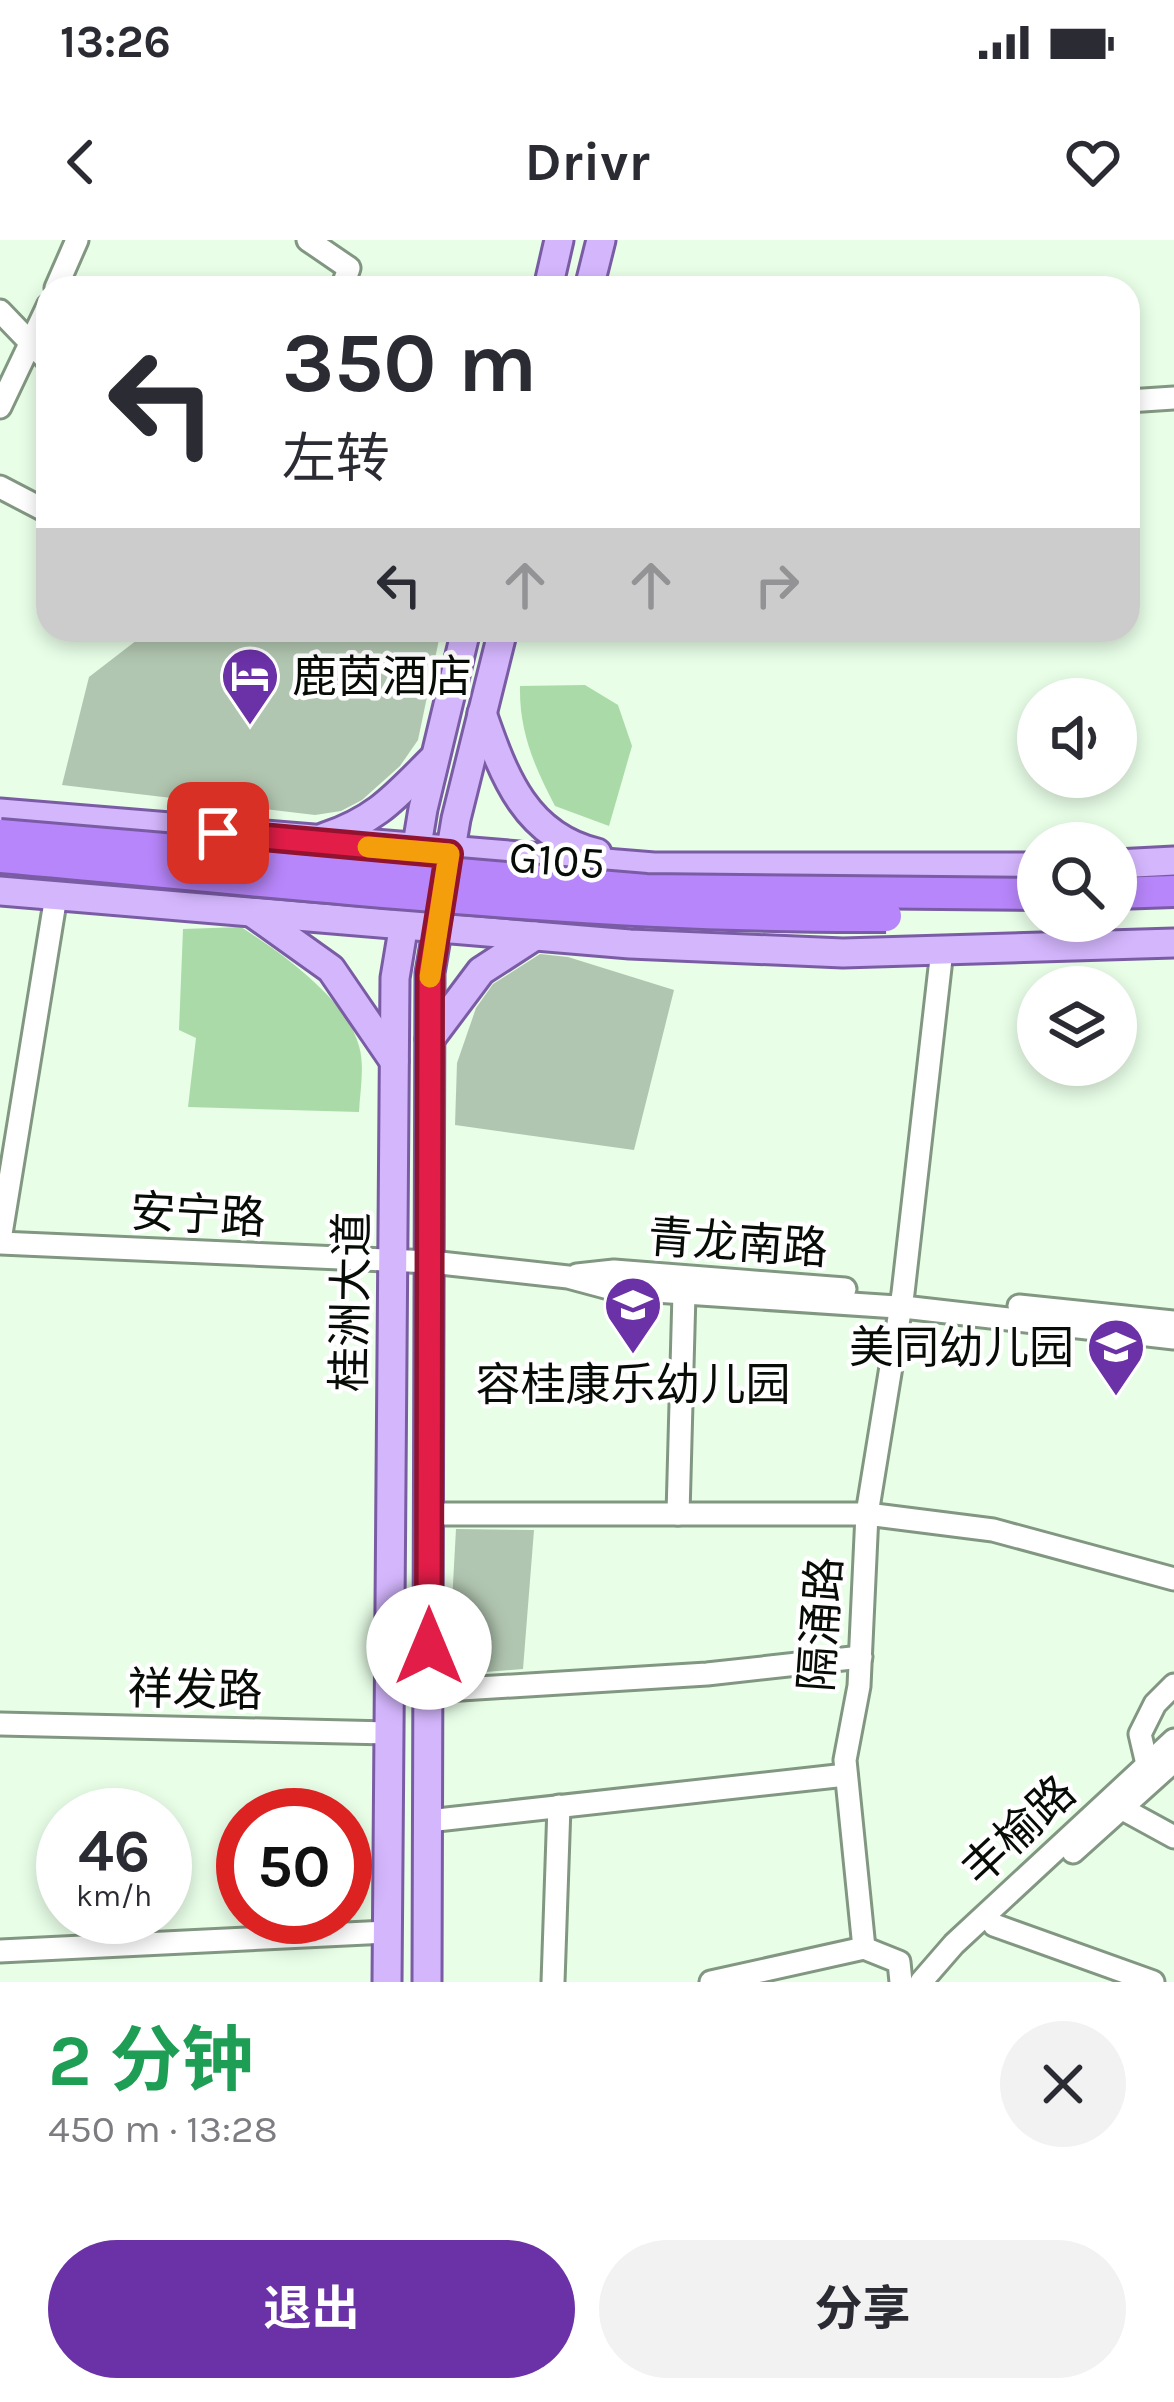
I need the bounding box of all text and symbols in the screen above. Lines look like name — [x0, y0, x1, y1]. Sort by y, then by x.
text: 13:26 — [60, 16, 171, 68]
icon: back — [48, 129, 114, 195]
icon: heart — [1060, 129, 1126, 195]
text: Drivr — [524, 130, 650, 194]
text: 350 m — [282, 314, 537, 412]
icon: left — [84, 324, 240, 480]
text: 左转 — [282, 427, 390, 491]
icon: left — [366, 552, 432, 618]
icon: ahead — [492, 552, 558, 618]
icon: ahead — [618, 552, 684, 618]
icon: right — [744, 552, 810, 618]
hotel icon: 鹿茵酒店 — [219, 645, 281, 727]
place label: 鹿茵酒店 — [292, 651, 472, 703]
map controls — [1017, 678, 1137, 1086]
button: sound — [1017, 678, 1137, 798]
pin — [167, 782, 269, 884]
icon: arrive — [185, 800, 251, 866]
button: search — [1017, 822, 1137, 942]
street label: G105 — [507, 831, 607, 889]
button: layers — [1017, 966, 1137, 1086]
street label: 安宁路 — [129, 1186, 267, 1244]
street label: 青龙南路 — [646, 1211, 830, 1275]
street label: 桂洲大道 — [323, 1212, 379, 1392]
school or university icon: 容桂康乐幼儿园 — [602, 1274, 664, 1356]
school or university icon: 美同幼儿园 — [1085, 1316, 1147, 1398]
place label: 美同幼儿园 — [849, 1322, 1074, 1374]
place label: 容桂康乐幼儿园 — [475, 1359, 791, 1411]
street label: 隔涌路 — [790, 1555, 852, 1693]
position arrow — [366, 1584, 492, 1710]
street label: 祥发路 — [127, 1663, 263, 1717]
street label: 丰榆路 — [952, 1766, 1086, 1896]
speed limit sign: 50 — [216, 1788, 372, 1944]
text: 46 — [78, 1816, 150, 1886]
text: km/h — [76, 1878, 152, 1914]
text: 2 分钟 — [48, 2019, 254, 2103]
button: close — [1000, 2021, 1126, 2147]
text: 450 m · 13:28 — [48, 2106, 278, 2152]
button: 退出 — [48, 2240, 575, 2378]
button: 分享 — [599, 2240, 1126, 2378]

